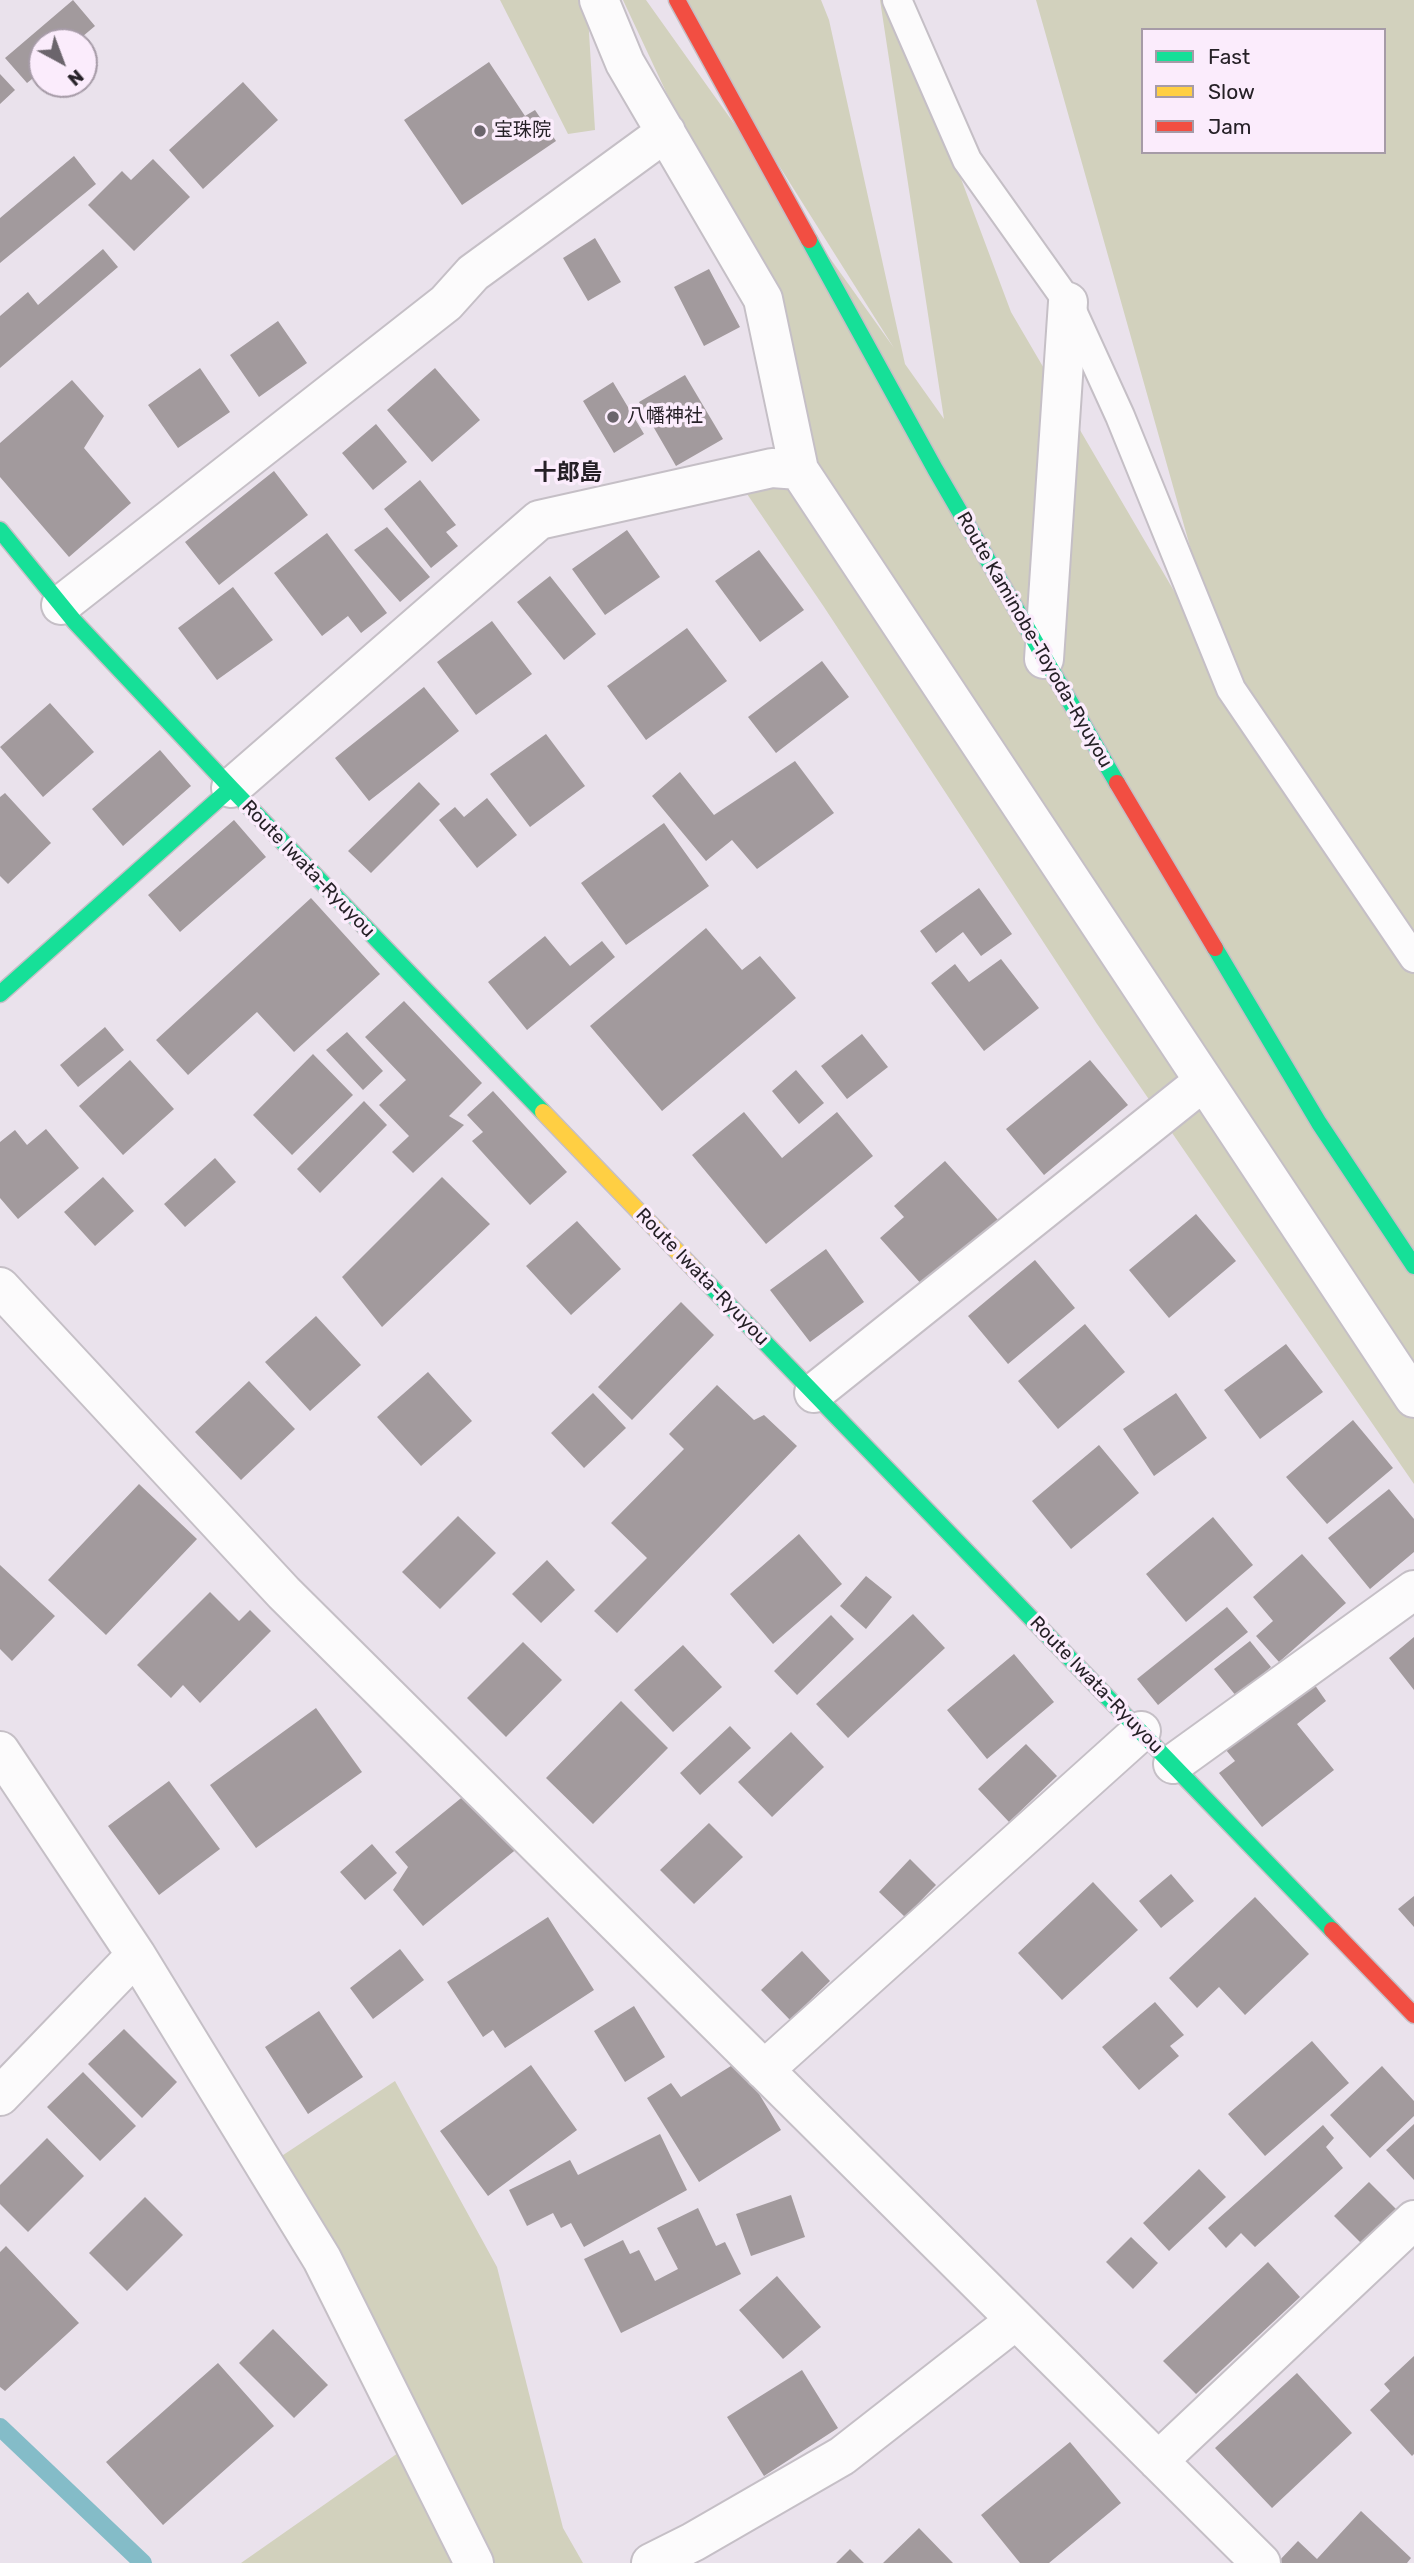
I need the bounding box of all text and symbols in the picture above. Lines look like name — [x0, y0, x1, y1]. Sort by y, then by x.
north arrow — [28, 28, 98, 98]
legend — [1141, 28, 1386, 154]
text: Fast — [1208, 44, 1250, 69]
text: N — [63, 65, 89, 91]
text: Slow — [1208, 79, 1255, 104]
text: Jam — [1208, 114, 1252, 139]
place label: 宝珠院 — [494, 120, 551, 142]
marker: 宝珠院 — [472, 123, 488, 139]
place label: 八幡神社 — [627, 406, 703, 428]
marker: 八幡神社 — [605, 409, 621, 425]
district label: 十郎島 — [534, 459, 602, 487]
street label: Route Kaminobe-Toyoda-Ryuyou — [951, 508, 1117, 772]
street label: Route Iwata-Ryuyou — [237, 796, 379, 942]
street label: Route Iwata-Ryuyou — [631, 1204, 773, 1350]
street label: Route Iwata-Ryuyou — [1025, 1612, 1167, 1758]

